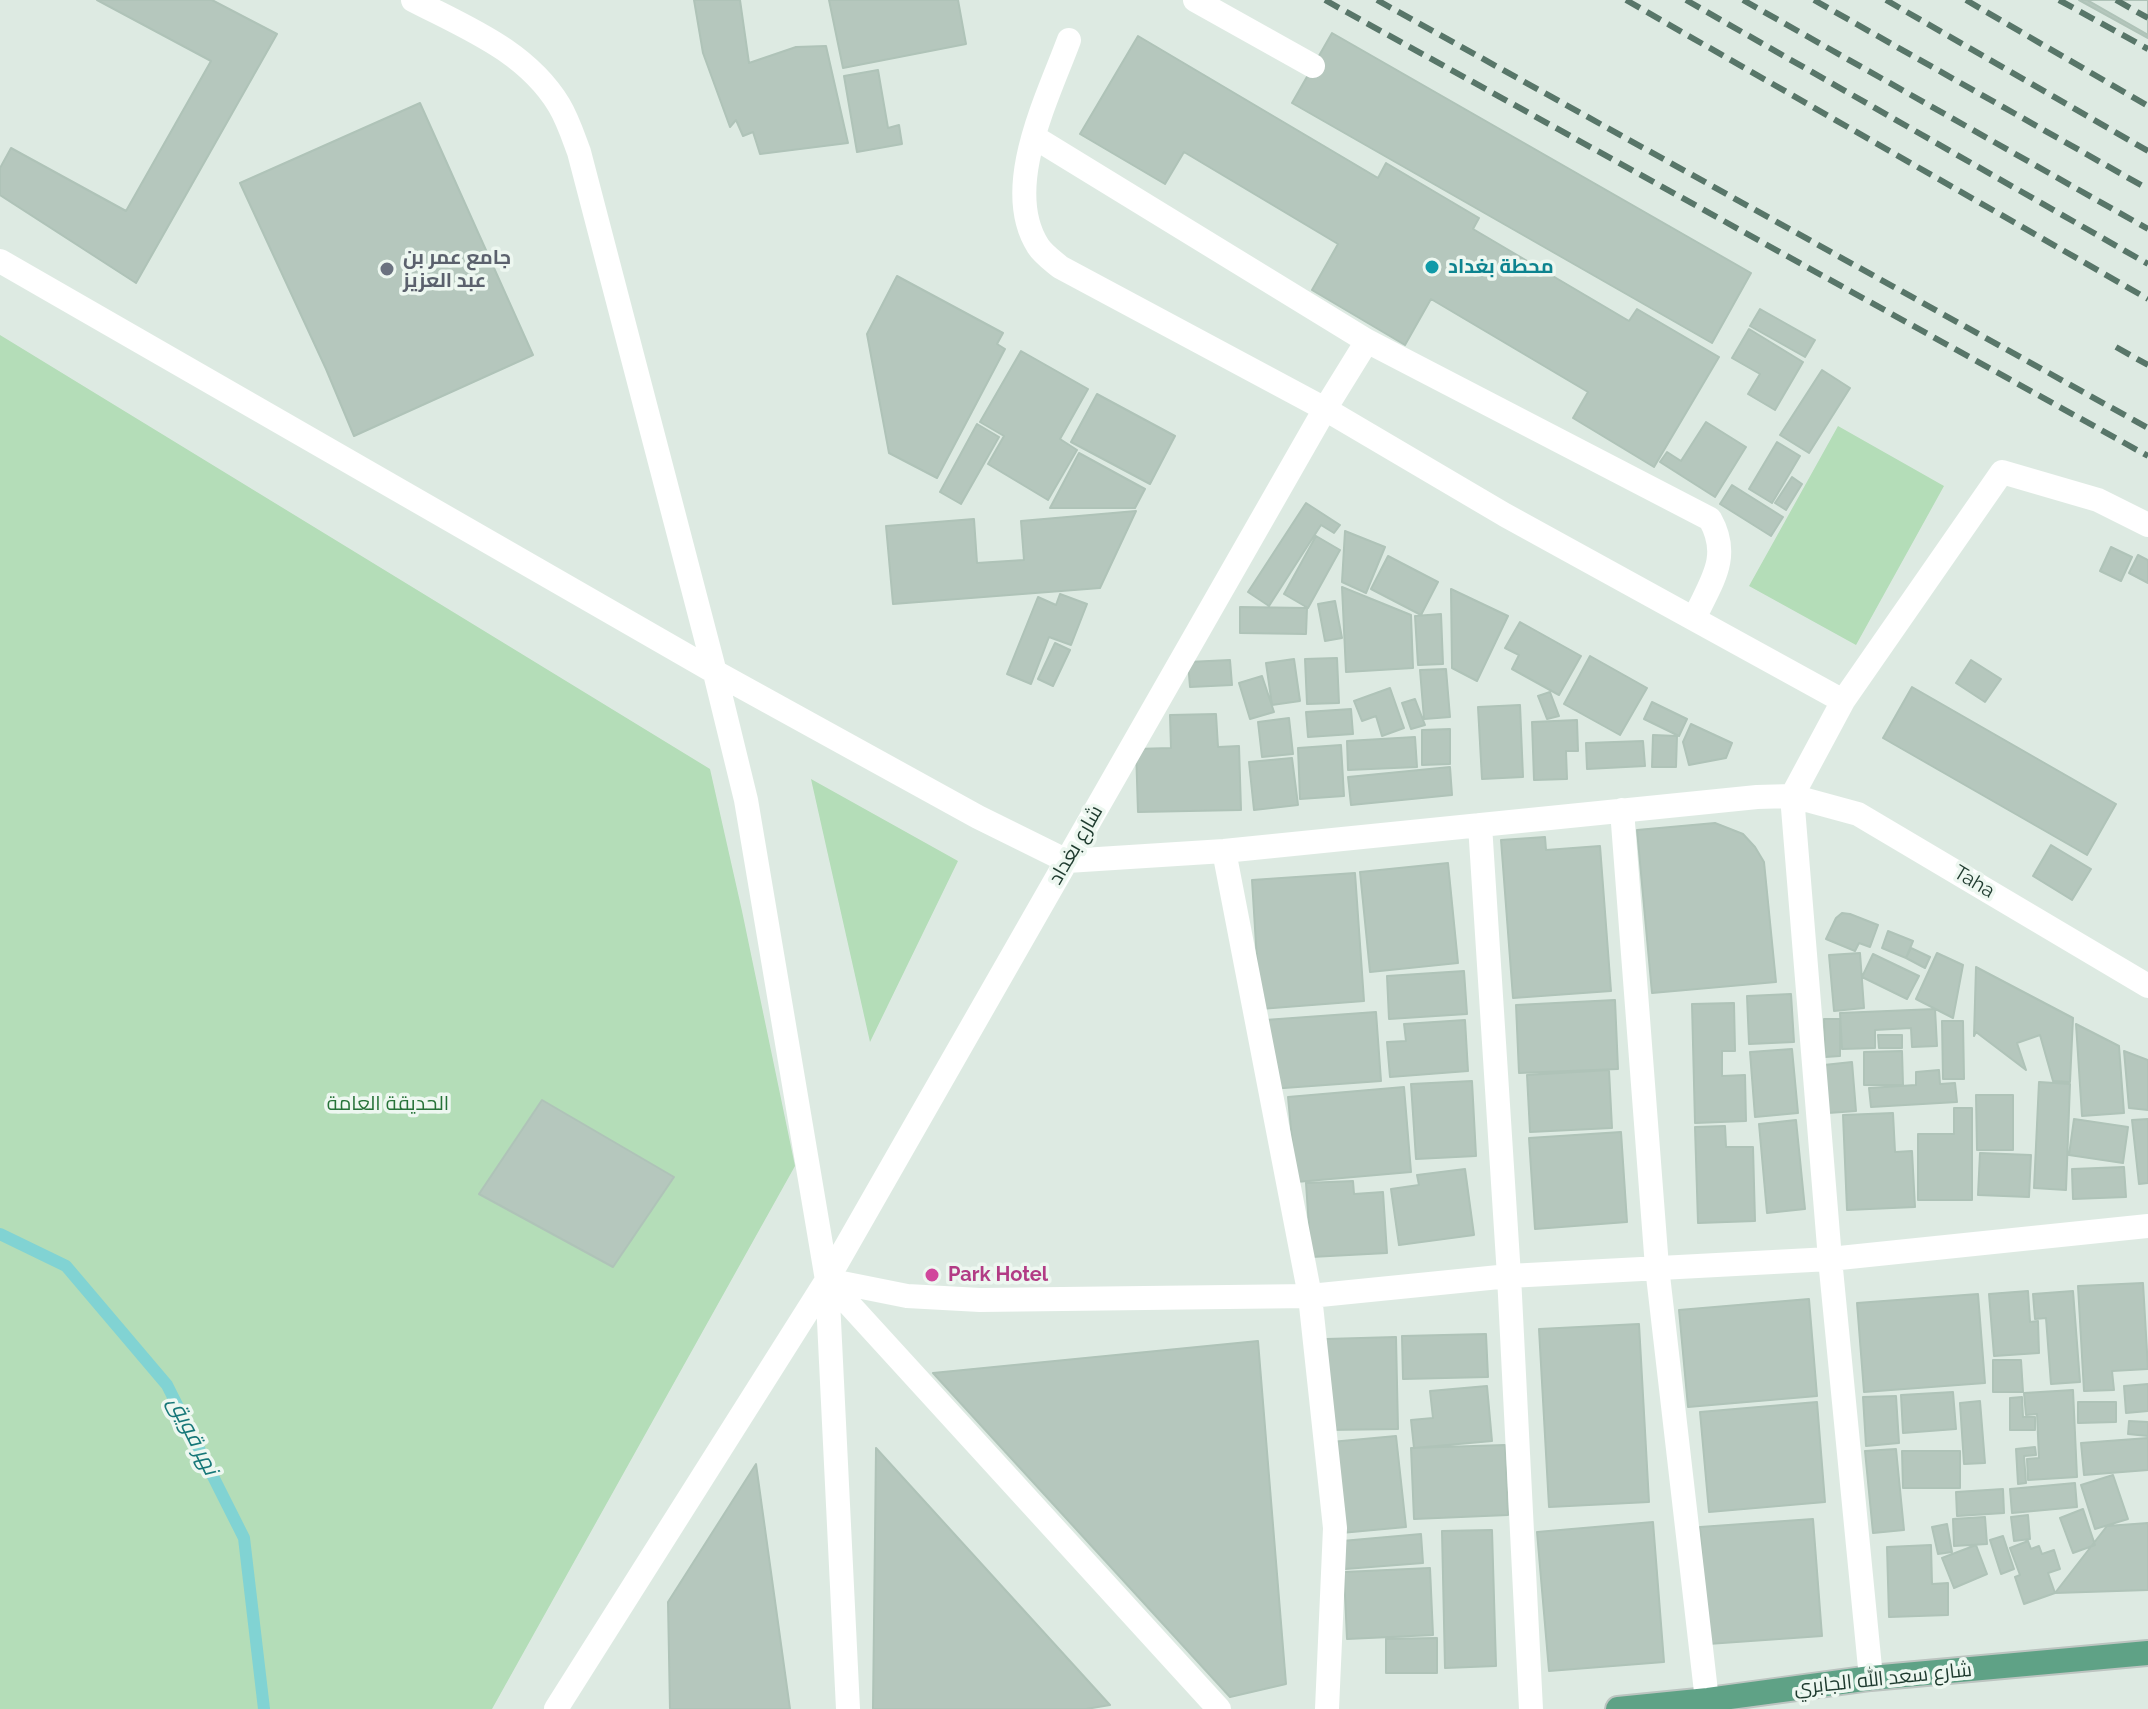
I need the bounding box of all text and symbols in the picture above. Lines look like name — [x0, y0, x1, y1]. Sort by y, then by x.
place label: جامع عمر بن عبد العزيز — [403, 246, 511, 293]
place label: محطة بغداد — [1448, 255, 1554, 279]
marker: محطة بغداد — [1423, 258, 1441, 276]
marker: جامع عمر بن عبد العزيز — [378, 260, 396, 278]
street label: شارع بغداد — [1044, 801, 1108, 889]
street label: Taha — [1949, 860, 1999, 904]
park label: الحديقة العامة — [327, 1092, 449, 1116]
place label: Park Hotel — [948, 1263, 1048, 1287]
marker: Park Hotel — [923, 1266, 941, 1284]
water label: نهر قويق — [162, 1393, 224, 1479]
street label: شارع سعد الله الجابري — [1793, 1658, 1973, 1700]

